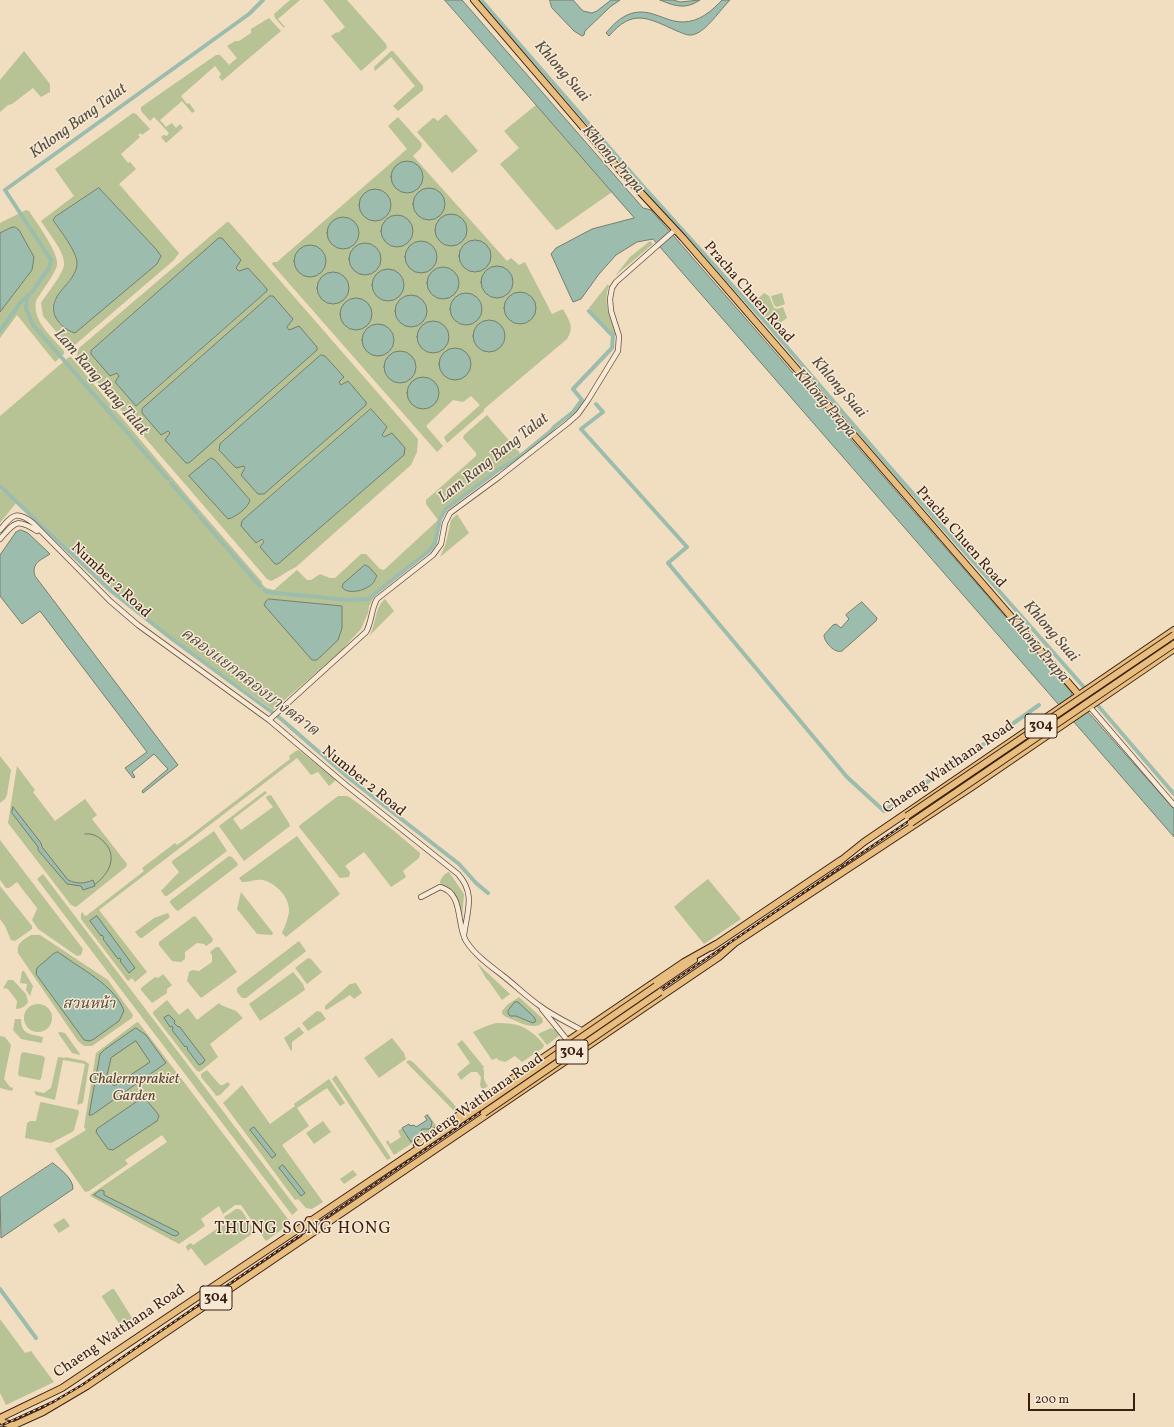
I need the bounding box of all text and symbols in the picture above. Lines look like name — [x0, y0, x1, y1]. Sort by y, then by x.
water label: Khlong Suai — [529, 37, 593, 107]
water label: Khlong Bang Talat — [27, 80, 131, 164]
water label: Khlong Prapa — [577, 122, 647, 198]
street label: Pracha Chuen Road — [699, 239, 797, 347]
water label: Lam Rang Bang Talat — [48, 326, 152, 440]
water label: Khlong Suai — [806, 353, 870, 423]
water label: Khlong Prapa — [789, 366, 859, 442]
water label: Lam Rang Bang Talat — [435, 410, 553, 508]
street label: Pracha Chuen Road — [911, 484, 1009, 592]
street label: Number 2 Road — [66, 540, 154, 622]
water label: Khlong Suai — [1018, 597, 1082, 667]
water label: Khlong Prapa — [1002, 611, 1072, 687]
water label: คลองแยกคลองบางตลาด — [176, 625, 322, 741]
road number: 304 — [1025, 714, 1057, 738]
street label: Chaeng Watthana Road — [880, 717, 1018, 819]
street label: Number 2 Road — [318, 743, 408, 821]
park label: สวนหน้า — [63, 996, 115, 1014]
road number: 304 — [556, 1040, 588, 1064]
street label: Chaeng Watthana Road — [411, 1050, 547, 1154]
park label: Chalermprakiet Garden — [89, 1071, 179, 1106]
district label: THUNG SONG HONG — [214, 1220, 392, 1240]
street label: Chaeng Watthana Road — [51, 1281, 189, 1383]
road number: 304 — [200, 1286, 232, 1310]
scale bar — [1030, 1385, 1137, 1411]
text: 200 m — [1035, 1392, 1069, 1408]

